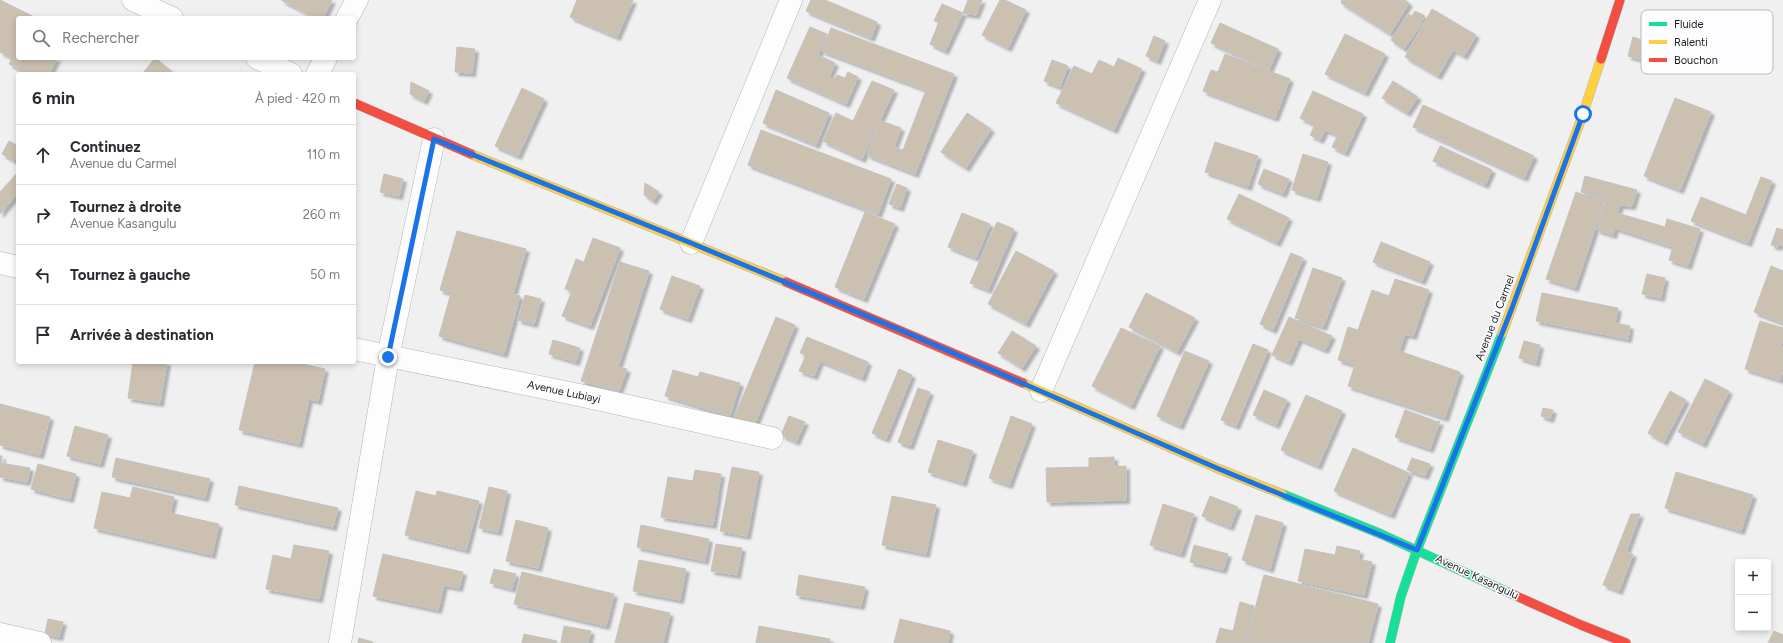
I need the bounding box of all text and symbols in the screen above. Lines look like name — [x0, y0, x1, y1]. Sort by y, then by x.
legend — [1641, 10, 1773, 74]
search box — [16, 16, 356, 60]
text: Fluide — [1674, 18, 1704, 31]
icon: search — [30, 27, 52, 49]
text: Rechercher — [62, 29, 139, 47]
text: Ralenti — [1674, 36, 1708, 49]
text: Bouchon — [1674, 54, 1718, 67]
text: 6 min — [32, 88, 75, 108]
text: À pied · 420 m — [255, 91, 340, 106]
route start — [1574, 105, 1592, 123]
text: Continuez — [70, 138, 141, 156]
icon: ahead — [32, 144, 54, 166]
text: 110 m — [307, 147, 340, 162]
text: Avenue du Carmel — [70, 156, 177, 171]
text: Tournez à droite — [70, 198, 181, 216]
icon: right — [32, 204, 54, 226]
text: 260 m — [303, 207, 340, 222]
text: Avenue Kasangulu — [70, 216, 177, 231]
icon: left — [32, 264, 54, 286]
text: Tournez à gauche — [70, 266, 190, 284]
text: 50 m — [310, 267, 340, 282]
street label: Avenue du Carmel — [1473, 274, 1517, 362]
icon: arrive — [32, 324, 54, 346]
text: Arrivée à destination — [70, 326, 214, 344]
route end — [379, 348, 397, 366]
street label: Avenue Lubiayi — [526, 378, 602, 406]
street label: Avenue Kasangulu — [1433, 552, 1521, 602]
map controls — [1735, 559, 1771, 631]
button: + — [1735, 559, 1771, 595]
button: − — [1735, 595, 1771, 631]

